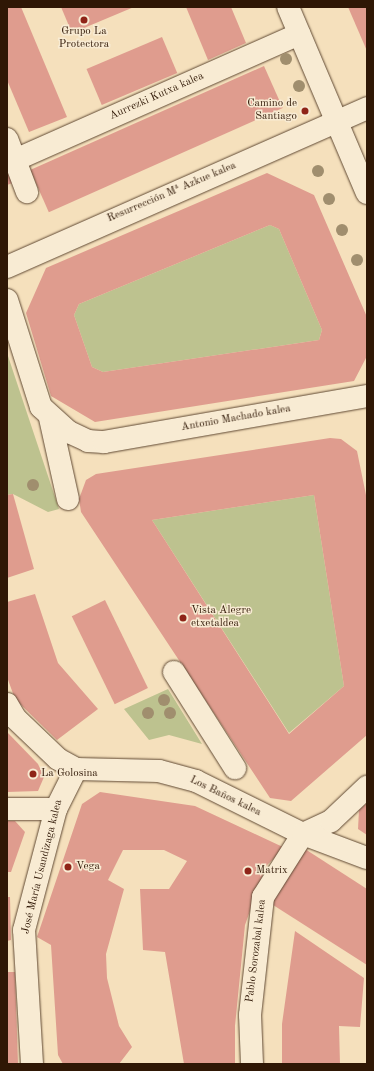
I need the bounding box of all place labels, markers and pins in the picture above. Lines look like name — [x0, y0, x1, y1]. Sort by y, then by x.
marker: Grupo La Protectora — [79, 15, 89, 25]
place label: Grupo La Protectora — [59, 26, 109, 52]
place label: Camino de Santiago — [247, 98, 297, 124]
marker: Camino de Santiago — [300, 106, 310, 116]
place label: Vista Alegre etxetaldea — [191, 605, 251, 631]
marker: Vista Alegre etxetaldea — [178, 613, 188, 623]
place label: La Golosina — [41, 767, 98, 781]
marker: La Golosina — [28, 769, 38, 779]
place label: Vega — [76, 860, 100, 874]
marker: Vega — [63, 862, 73, 872]
place label: Matrix — [256, 864, 288, 878]
marker: Matrix — [243, 866, 253, 876]

